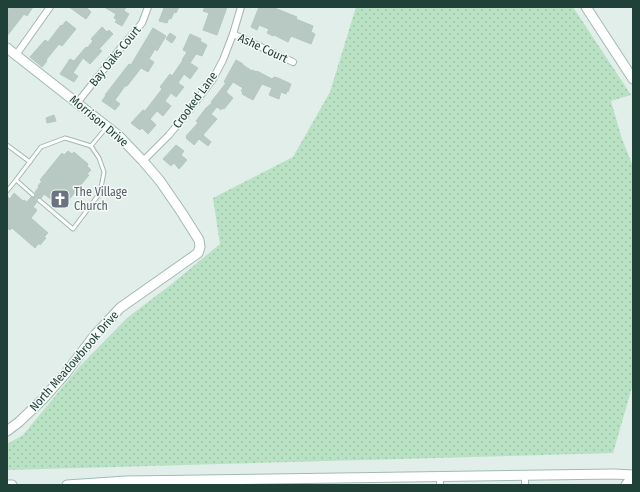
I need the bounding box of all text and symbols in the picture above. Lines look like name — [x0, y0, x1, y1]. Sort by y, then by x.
street label: Bay Oaks Court — [86, 23, 144, 89]
street label: Ashe Court — [236, 30, 290, 66]
street label: Crooked Lane — [170, 69, 220, 131]
street label: Morrison Drive — [67, 92, 131, 150]
place label: The Village Church — [74, 185, 127, 213]
church icon: The Village Church — [49, 188, 71, 210]
street label: North Meadowbrook Drive — [27, 308, 121, 414]

